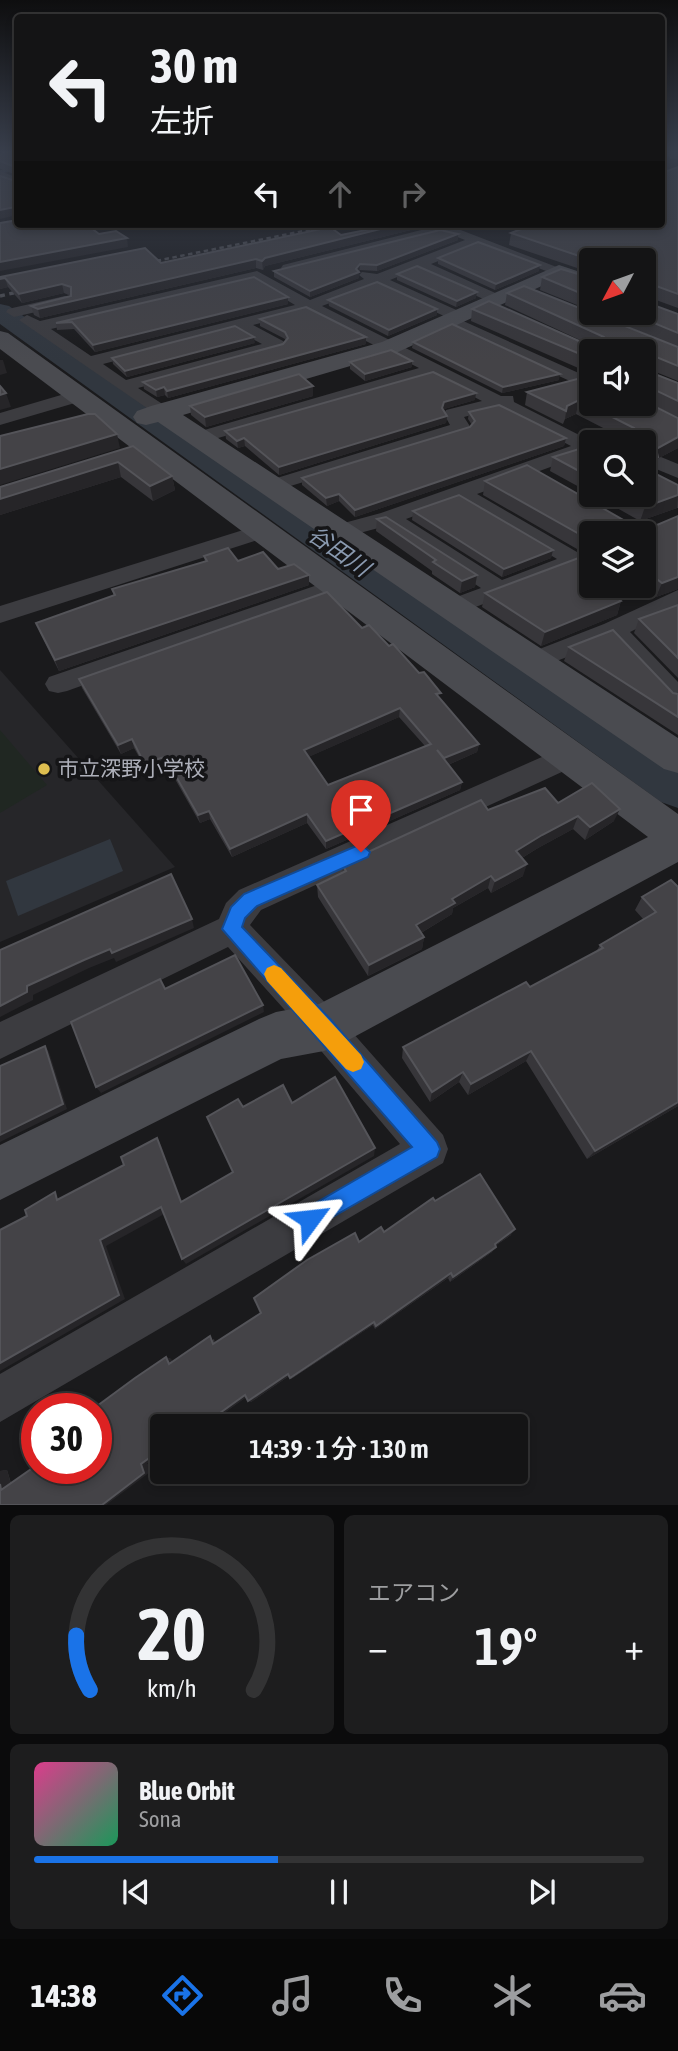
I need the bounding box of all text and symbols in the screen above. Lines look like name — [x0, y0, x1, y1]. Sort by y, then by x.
text: 30 m — [150, 37, 238, 93]
icon: left — [35, 42, 126, 133]
text: 左折 — [150, 102, 214, 139]
icon: left — [248, 175, 286, 213]
icon: ahead — [321, 175, 359, 213]
icon: right — [394, 175, 432, 213]
north arrow — [579, 248, 656, 326]
map controls — [579, 248, 656, 598]
button: sound — [579, 339, 656, 416]
button: search — [579, 430, 656, 507]
water label: 谷田川 — [303, 521, 377, 583]
button: layers — [579, 521, 656, 598]
place label: 市立深野小学校 — [58, 756, 205, 780]
marker: 市立深野小学校 — [36, 761, 52, 777]
pin — [331, 780, 391, 852]
icon: arrive — [342, 791, 380, 829]
position arrow — [273, 1182, 347, 1256]
speed limit sign: 30 — [21, 1393, 112, 1484]
text: 14:39 · 1 分 · 130 m — [249, 1434, 429, 1464]
text: エアコン — [368, 1580, 460, 1606]
text: 20 — [138, 1593, 206, 1676]
text: 19° — [474, 1616, 538, 1676]
text: − — [368, 1625, 388, 1668]
text: + — [624, 1625, 644, 1668]
text: km/h — [147, 1674, 197, 1702]
text: Blue Orbit — [139, 1776, 235, 1806]
text: Sona — [139, 1806, 181, 1832]
icon: previous — [117, 1873, 155, 1911]
icon: pause — [320, 1873, 358, 1911]
icon: next — [523, 1873, 561, 1911]
icon: directions — [158, 1971, 207, 2020]
icon: music — [268, 1971, 317, 2020]
icon: phone — [378, 1971, 427, 2020]
icon: climate — [488, 1971, 537, 2020]
icon: car — [598, 1971, 647, 2020]
text: 14:38 — [31, 1977, 96, 2014]

